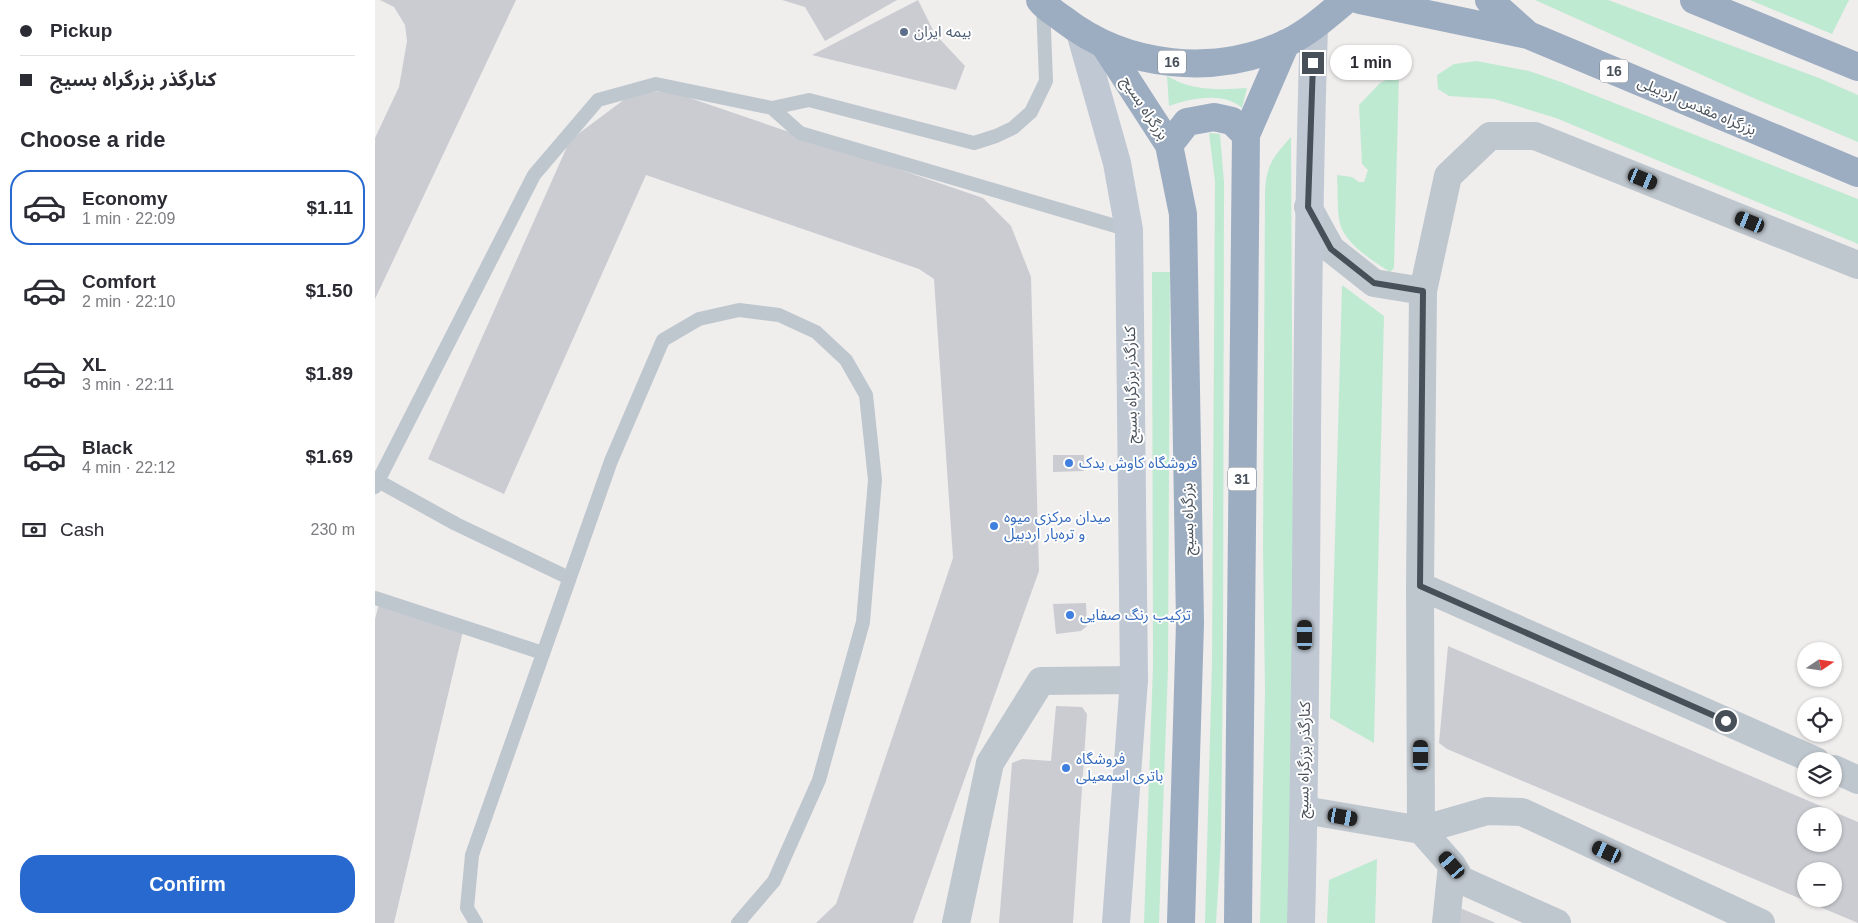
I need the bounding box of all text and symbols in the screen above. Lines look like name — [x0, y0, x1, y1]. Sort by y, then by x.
text: Pickup — [50, 20, 112, 41]
place label: بیمه ایران — [914, 23, 971, 41]
marker: بیمه ایران — [898, 26, 910, 38]
callout: 1 min — [1331, 46, 1413, 80]
road number: 16 — [1158, 51, 1186, 74]
route end — [1302, 52, 1324, 74]
text: 1 min — [1350, 54, 1392, 71]
road number: 16 — [1600, 59, 1628, 82]
text: کنارگذر بزرگراه بسیج — [50, 69, 216, 90]
street label: بزرگراه بسیج — [1115, 73, 1172, 145]
street label: بزرگراه مقدس اردبیلی — [1635, 73, 1759, 139]
text: Choose a ride — [20, 127, 165, 152]
car — [1626, 166, 1659, 192]
icon: car — [22, 185, 67, 230]
text: Economy — [82, 188, 168, 209]
text: $1.11 — [307, 197, 353, 218]
car — [1733, 209, 1766, 235]
text: 1 min · 22:09 — [82, 210, 175, 227]
icon: car — [22, 268, 67, 313]
text: Comfort — [82, 271, 156, 292]
text: $1.50 — [305, 280, 353, 301]
text: 2 min · 22:10 — [82, 293, 175, 310]
street label: کنارگذر بزرگراه بسیج — [1121, 325, 1144, 444]
icon: car — [22, 351, 67, 396]
text: XL — [82, 354, 106, 375]
text: $1.89 — [305, 363, 353, 384]
text: 3 min · 22:11 — [82, 376, 174, 393]
icon: car — [22, 434, 67, 479]
text: Black — [82, 437, 133, 458]
text: $1.69 — [305, 446, 353, 467]
place label: فروشگاه کاوش یدک — [1079, 454, 1198, 472]
marker: فروشگاه کاوش یدک — [1063, 457, 1075, 469]
text: 4 min · 22:12 — [82, 459, 175, 476]
road number: 31 — [1228, 468, 1256, 490]
street label: بزرگراه بسیج — [1178, 483, 1201, 555]
place label: میدان مرکزی میوه و تره‌بار اردبیل — [1004, 508, 1111, 543]
icon: cash — [20, 516, 48, 544]
text: Cash — [60, 519, 104, 540]
marker: میدان مرکزی میوه و تره‌بار اردبیل — [988, 520, 1000, 532]
text: 230 m — [311, 521, 355, 538]
place label: ترکیب رنگ صفایی — [1080, 606, 1191, 624]
marker: ترکیب رنگ صفایی — [1064, 609, 1076, 621]
car — [1297, 620, 1312, 650]
north arrow — [1797, 642, 1843, 688]
map controls — [1797, 642, 1842, 907]
button: locate — [1797, 697, 1842, 742]
street label: کنارگذر بزرگراه بسیج — [1294, 701, 1317, 819]
route start — [1715, 710, 1737, 732]
car — [1413, 740, 1428, 770]
place label: فروشگاه باتری اسمعیلی — [1076, 750, 1163, 785]
button: layers — [1797, 752, 1842, 797]
marker: فروشگاه باتری اسمعیلی — [1060, 762, 1072, 774]
car — [1326, 807, 1359, 827]
button: + — [1797, 807, 1842, 852]
car — [1590, 839, 1623, 865]
car — [1436, 849, 1467, 881]
button: Confirm — [20, 855, 355, 913]
button: − — [1797, 862, 1842, 907]

